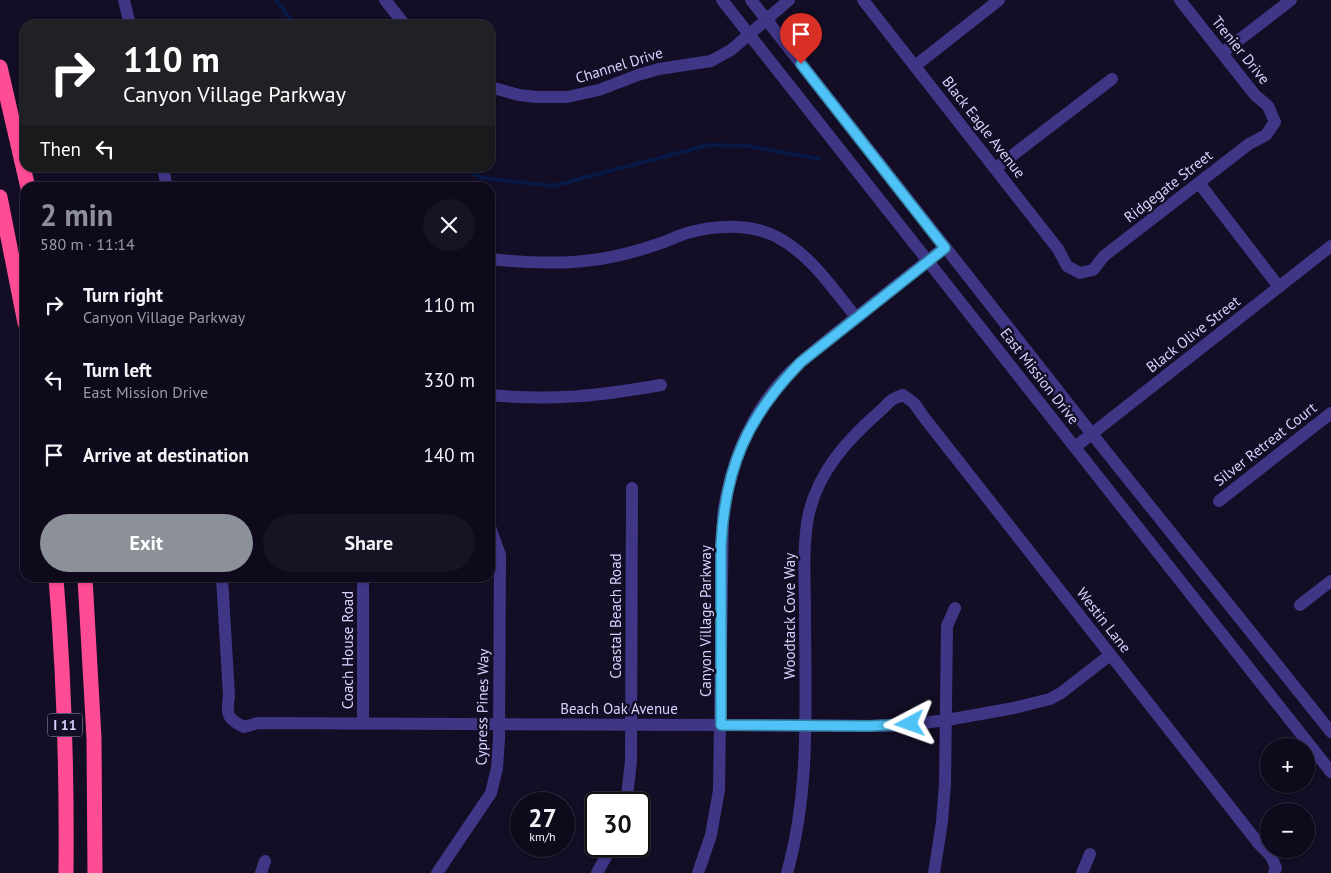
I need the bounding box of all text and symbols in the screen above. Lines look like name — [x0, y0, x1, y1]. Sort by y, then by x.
street label: Trenier Drive — [1208, 12, 1274, 88]
pin — [780, 13, 822, 64]
icon: arrive — [787, 20, 815, 48]
text: 110 m — [123, 36, 220, 82]
icon: right — [40, 40, 105, 105]
street label: Channel Drive — [573, 43, 665, 87]
street label: Black Eagle Avenue — [938, 72, 1030, 182]
text: Canyon Village Parkway — [123, 80, 346, 108]
icon: left — [91, 135, 119, 163]
text: Then — [40, 137, 81, 161]
street label: Ridgegate Street — [1120, 146, 1216, 226]
text: 2 min — [40, 195, 113, 234]
button: close — [423, 199, 475, 251]
text: 580 m · 11:14 — [40, 234, 135, 254]
text: Turn right — [83, 283, 163, 307]
icon: right — [40, 291, 68, 319]
street label: Black Olive Street — [1142, 291, 1244, 377]
text: 110 m — [423, 293, 475, 317]
text: Canyon Village Parkway — [83, 307, 245, 327]
street label: East Mission Drive — [996, 324, 1084, 428]
text: Turn left — [83, 358, 152, 382]
icon: left — [40, 366, 68, 394]
text: 330 m — [423, 368, 475, 392]
text: East Mission Drive — [83, 382, 208, 402]
street label: Silver Retreat Court — [1210, 398, 1320, 490]
icon: arrive — [40, 441, 68, 469]
text: Arrive at destination — [83, 443, 249, 467]
text: 140 m — [423, 443, 475, 467]
button: Exit — [40, 514, 253, 572]
button: Share — [263, 514, 475, 572]
street label: Canyon Village Parkway — [696, 545, 715, 697]
street label: Coastal Beach Road — [606, 553, 625, 679]
street label: Woodtack Cove Way — [780, 553, 799, 679]
street label: Westin Lane — [1073, 584, 1135, 656]
street label: Coach House Road — [338, 591, 357, 709]
street label: Cypress Pines Way — [471, 648, 493, 766]
position arrow — [883, 697, 935, 749]
street label: Beach Oak Avenue — [560, 699, 678, 718]
road number: I 11 — [48, 714, 82, 736]
map controls — [1260, 738, 1315, 858]
button: + — [1260, 738, 1315, 793]
speed limit sign: 30 — [585, 792, 650, 857]
text: 27 — [528, 802, 557, 834]
button: − — [1260, 803, 1315, 858]
text: km/h — [529, 829, 556, 844]

